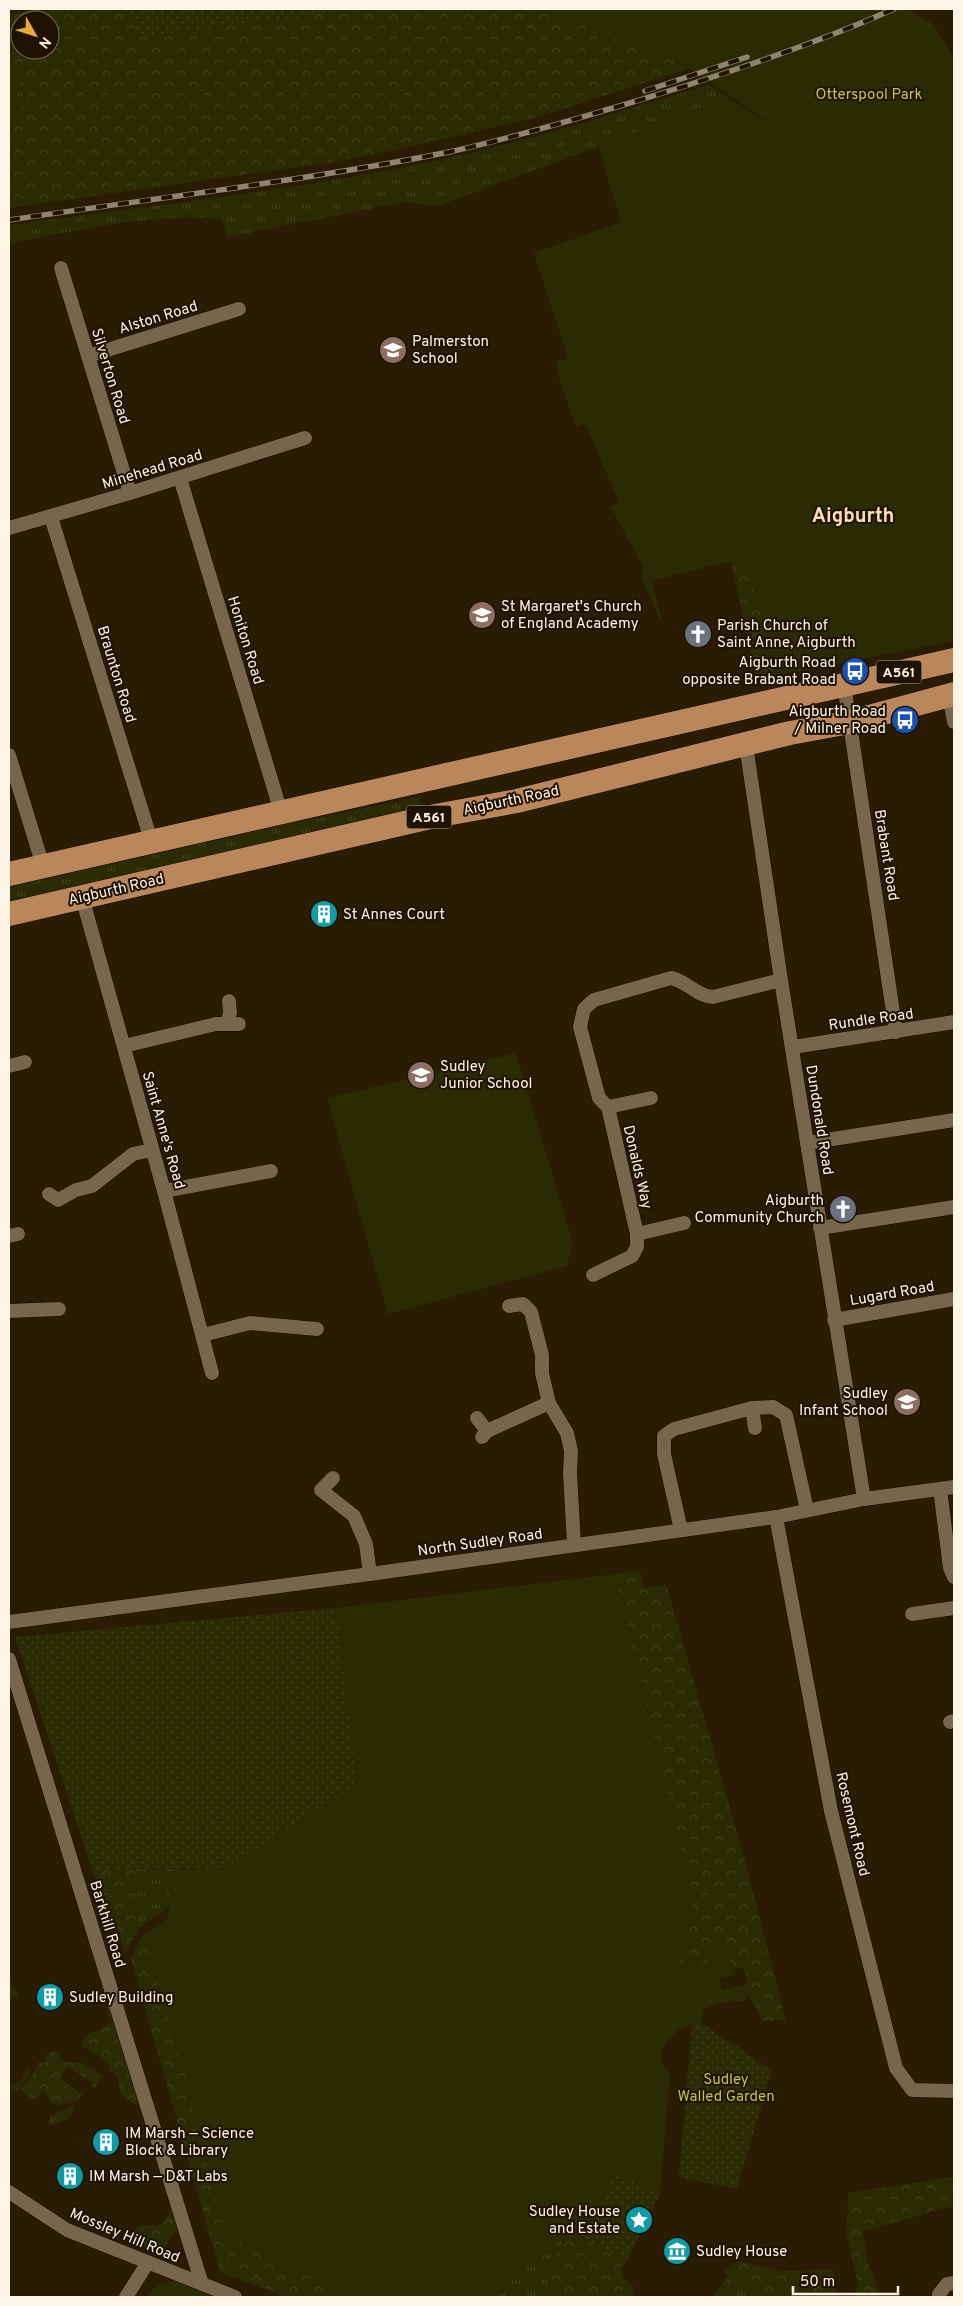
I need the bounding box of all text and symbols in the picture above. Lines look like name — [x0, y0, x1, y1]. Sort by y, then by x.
north arrow — [10, 10, 60, 60]
text: N — [34, 33, 54, 51]
park label: Otterspool Park — [816, 86, 923, 105]
street label: Alston Road — [117, 297, 200, 339]
street label: Silverton Road — [86, 326, 133, 427]
place label: Palmerston School — [412, 333, 489, 369]
school or university icon: Palmerston School — [378, 335, 408, 365]
street label: Minehead Road — [100, 446, 205, 495]
district label: Aigburth — [812, 504, 894, 530]
street label: Honiton Road — [222, 594, 267, 687]
place label: St Margaret's Church of England Academy — [501, 598, 642, 634]
school or university icon: St Margaret's Church of England Academy — [467, 600, 497, 630]
place label: Parish Church of Saint Anne, Aigburth — [717, 617, 856, 653]
church icon: Parish Church of Saint Anne, Aigburth — [683, 619, 713, 649]
street label: Braunton Road — [92, 624, 139, 725]
place label: Aigburth Road opposite Brabant Road — [682, 654, 836, 690]
bus stop icon: Aigburth Road opposite Brabant Road — [840, 656, 870, 686]
road number: A561 — [876, 660, 922, 684]
place label: Aigburth Road / Milner Road — [788, 703, 886, 739]
bus stop icon: Aigburth Road / Milner Road — [890, 705, 920, 735]
street label: Aigburth Road — [462, 782, 561, 821]
road number: A561 — [406, 806, 452, 829]
street label: Brabant Road — [869, 808, 902, 902]
street label: Aigburth Road — [67, 870, 166, 911]
building icon: St Annes Court — [309, 899, 339, 929]
place label: St Annes Court — [343, 906, 445, 925]
street label: Rundle Road — [827, 1005, 915, 1036]
place label: Sudley Junior School — [440, 1058, 532, 1094]
school or university icon: Sudley Junior School — [406, 1060, 436, 1090]
street label: Dundonald Road — [800, 1064, 837, 1177]
street label: Saint Anne's Road — [137, 1069, 188, 1191]
street label: Donalds Way — [618, 1124, 655, 1211]
place label: Aigburth Community Church — [695, 1192, 824, 1228]
church icon: Aigburth Community Church — [828, 1194, 858, 1224]
street label: Lugard Road — [848, 1278, 936, 1311]
place label: Sudley Infant School — [799, 1385, 888, 1421]
school or university icon: Sudley Infant School — [892, 1387, 922, 1417]
street label: North Sudley Road — [416, 1525, 544, 1562]
street label: Rosemont Road — [830, 1770, 873, 1878]
street label: Barkhill Road — [84, 1879, 129, 1970]
building icon: Sudley Building — [35, 1982, 65, 2012]
place label: Sudley Building — [69, 1989, 173, 2008]
park label: Sudley Walled Garden — [677, 2071, 775, 2107]
place label: IM Marsh — Science Block & Library — [125, 2125, 254, 2161]
building icon: IM Marsh — Science Block & Library — [91, 2127, 121, 2157]
building icon: IM Marsh — D&T Labs — [55, 2161, 85, 2191]
place label: IM Marsh — D&T Labs — [89, 2168, 228, 2187]
place label: Sudley House and Estate — [529, 2203, 620, 2239]
street label: Mossley Hill Road — [66, 2205, 182, 2268]
place icon: Sudley House and Estate — [624, 2205, 654, 2235]
museum icon: Sudley House — [662, 2236, 692, 2266]
place label: Sudley House — [696, 2243, 787, 2262]
scale bar — [793, 2264, 898, 2296]
text: 50 m — [800, 2273, 835, 2292]

